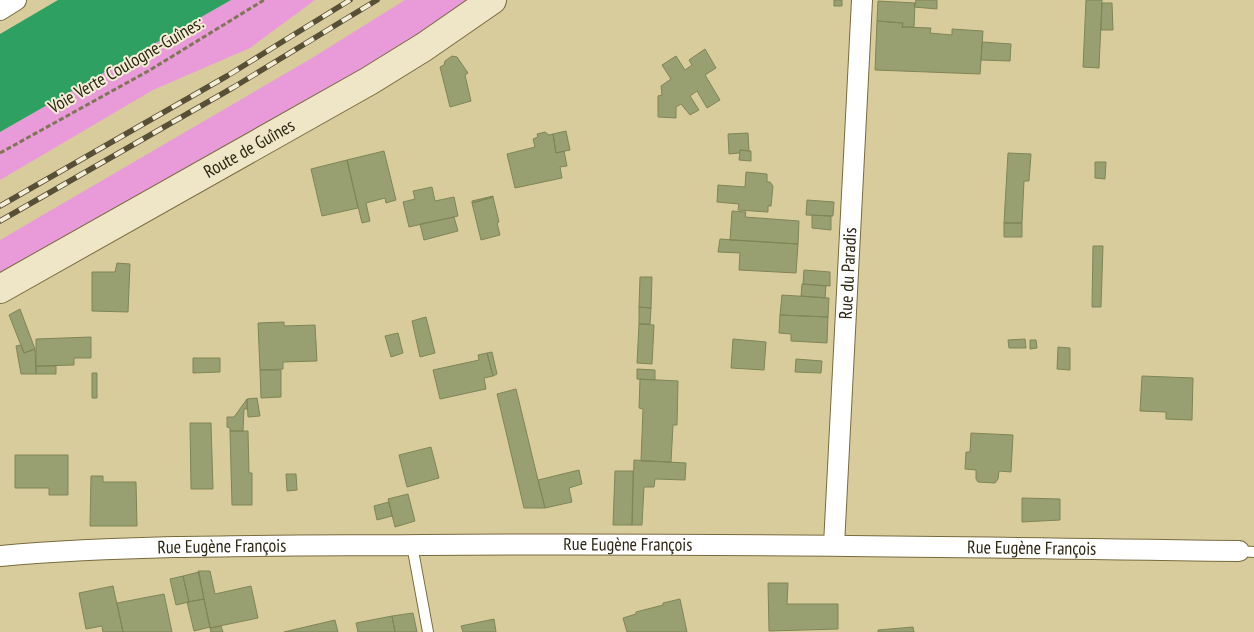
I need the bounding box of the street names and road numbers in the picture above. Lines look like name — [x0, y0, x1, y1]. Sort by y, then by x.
street label: Voie Verte Coulogne-Guînes: — [43, 11, 208, 119]
street label: Route de Guînes — [199, 113, 298, 183]
street label: Rue du Paradis — [834, 227, 861, 320]
street label: Rue Eugène François — [563, 532, 692, 556]
street label: Rue Eugène François — [157, 534, 286, 559]
street label: Rue Eugène François — [967, 535, 1096, 560]

